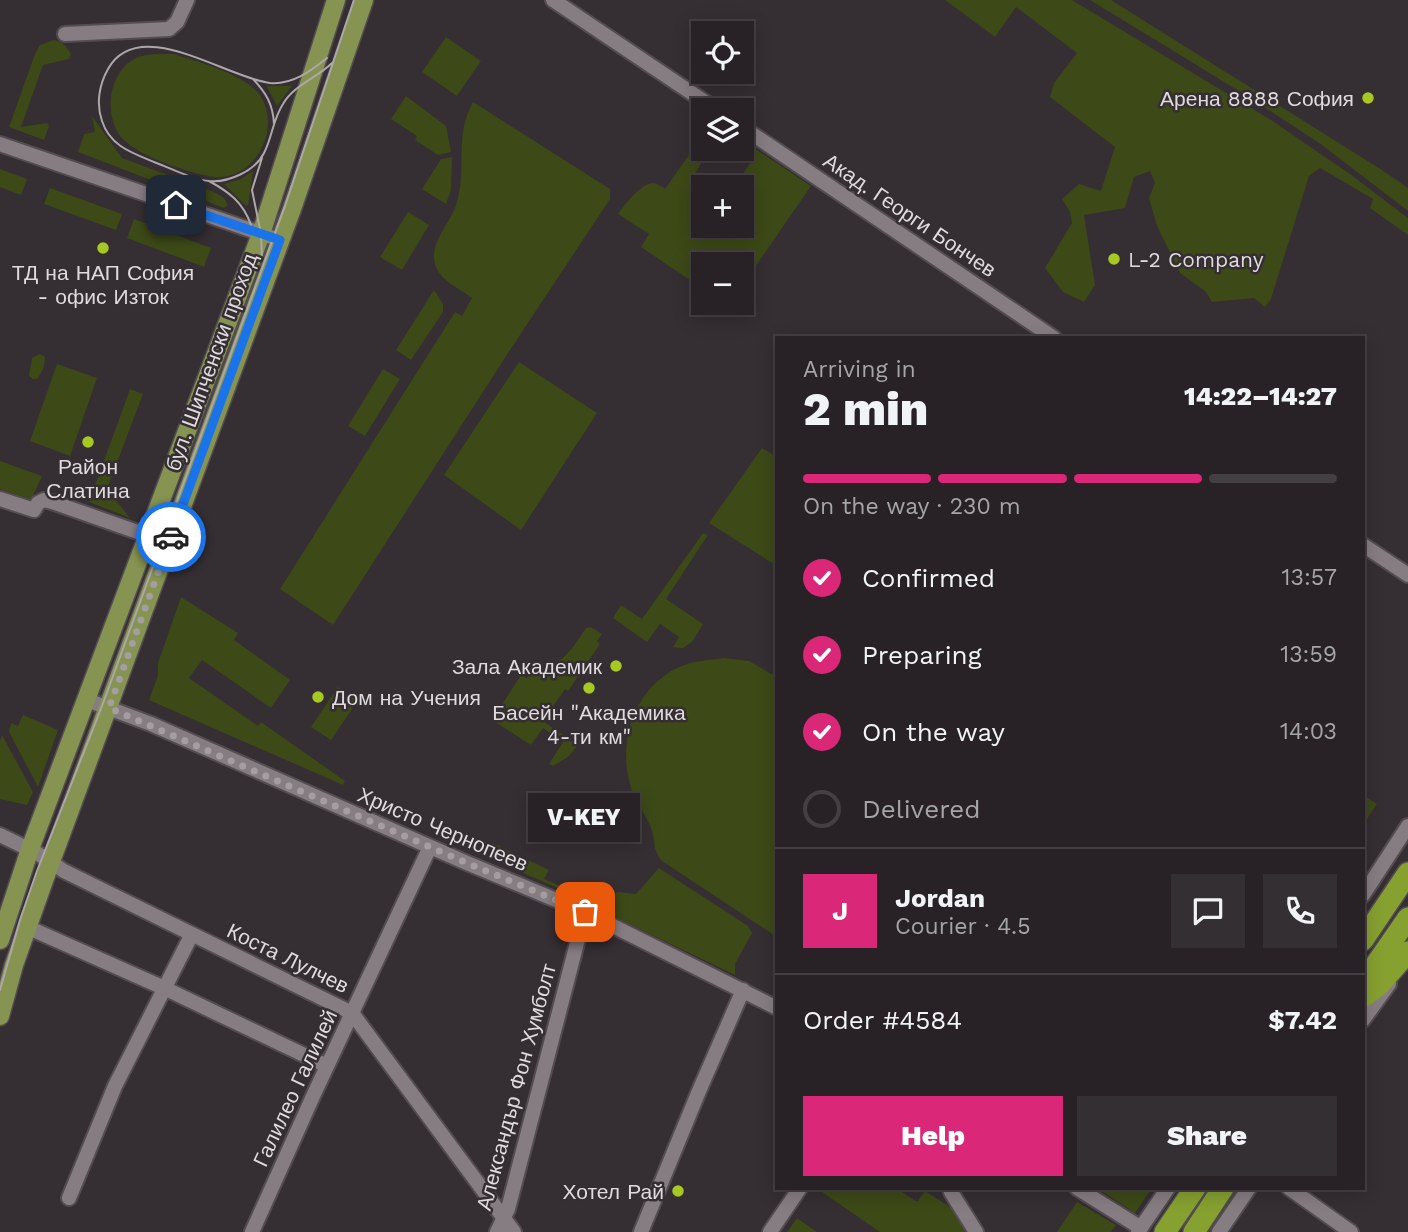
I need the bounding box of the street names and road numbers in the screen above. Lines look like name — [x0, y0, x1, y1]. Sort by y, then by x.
street label: Акад. Георги Бончев — [819, 148, 1001, 282]
street label: бул. Шипченски проход — [160, 250, 262, 474]
street label: Христо Чернопеев — [354, 782, 532, 876]
street label: Коста Лулчев — [223, 918, 353, 998]
street label: Александър Фон Хумболт — [471, 961, 561, 1213]
street label: Галилео Галилей — [248, 1006, 342, 1170]

